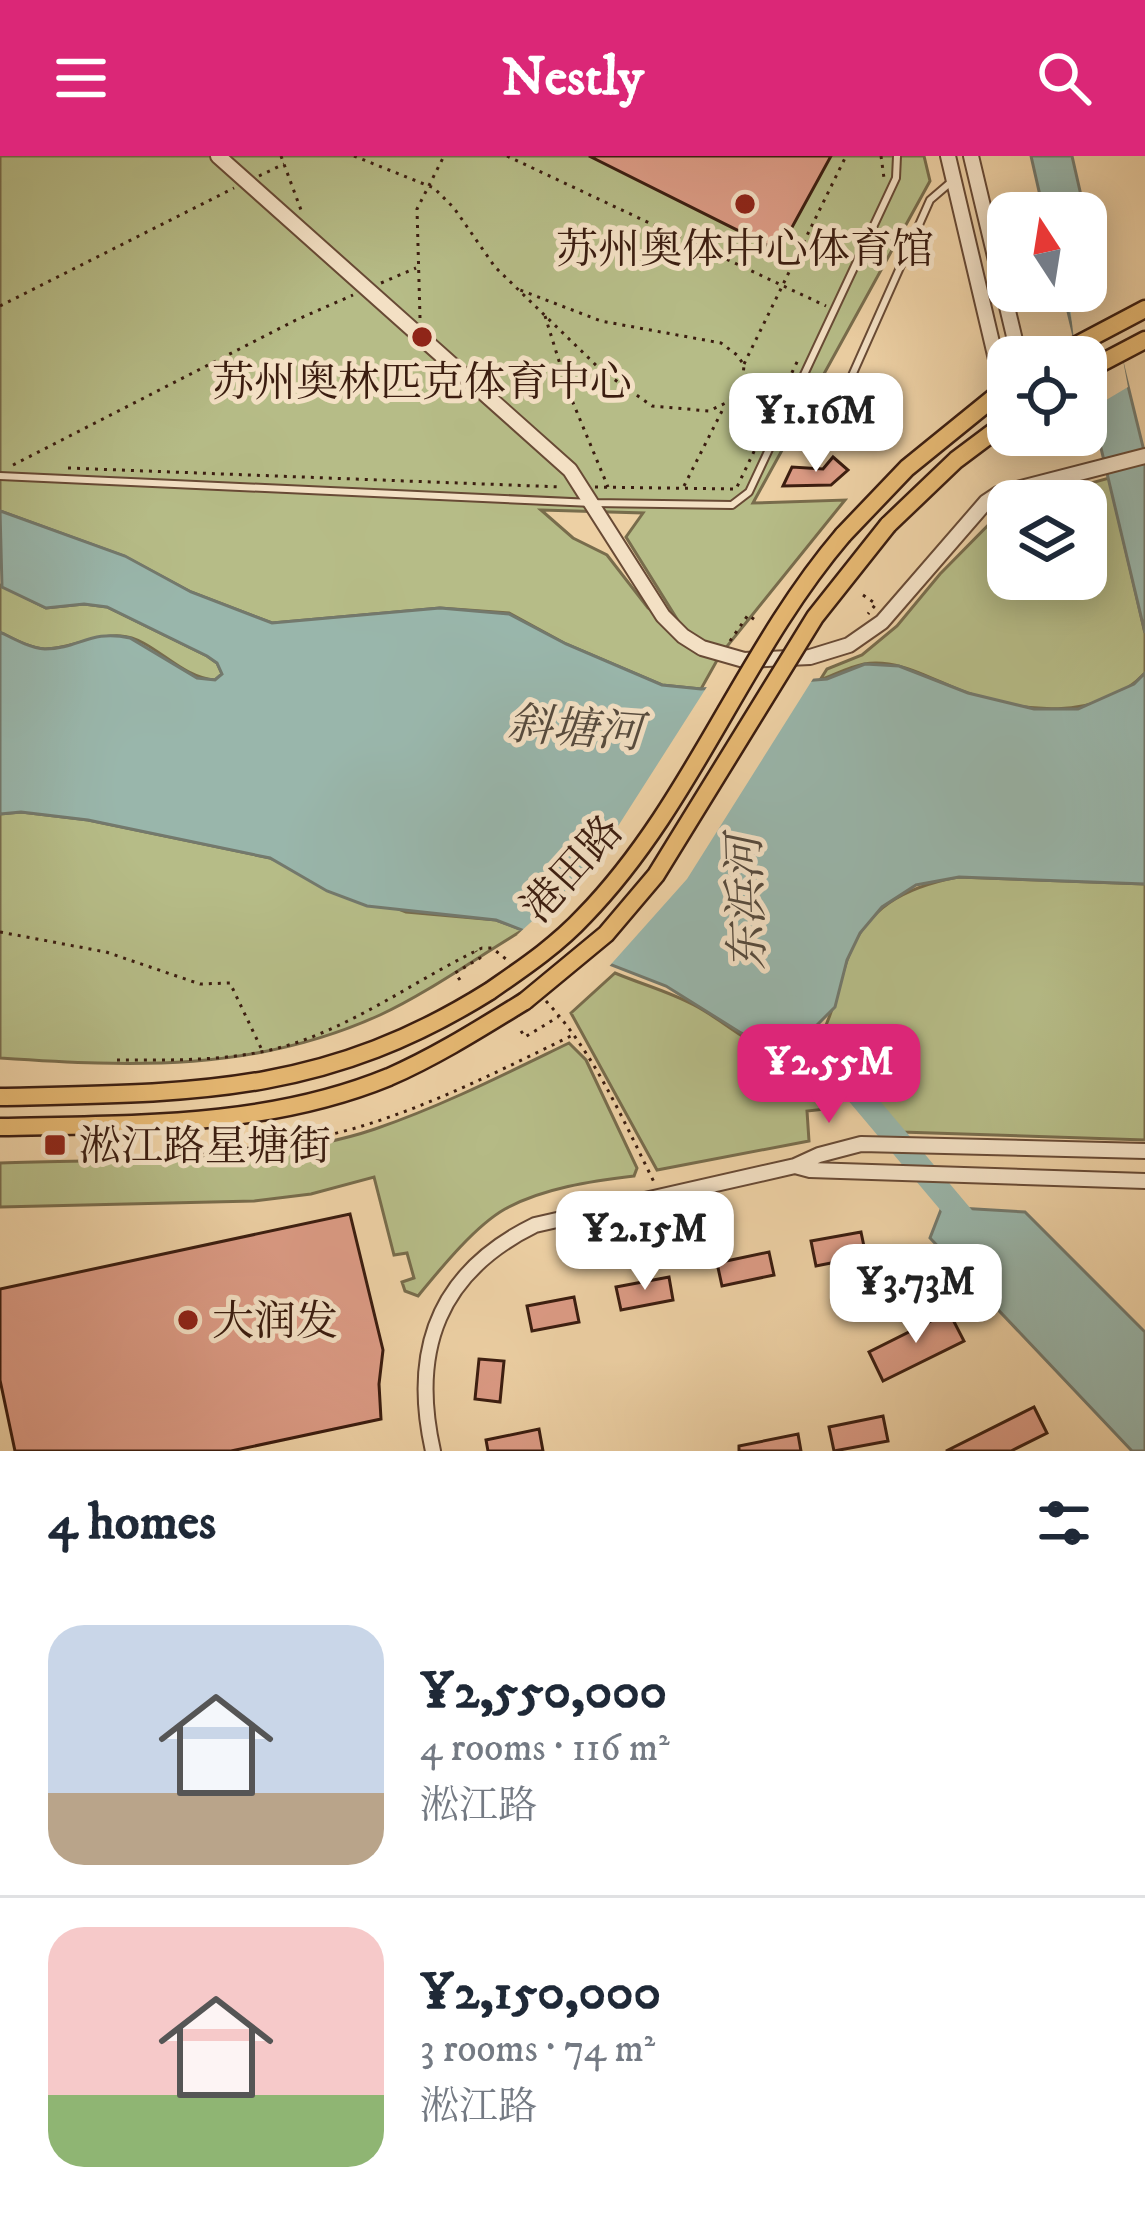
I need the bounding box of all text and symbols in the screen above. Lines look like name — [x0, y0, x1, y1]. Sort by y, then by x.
icon: menu — [48, 45, 114, 111]
text: Nestly — [501, 45, 644, 112]
icon: search — [1031, 45, 1097, 111]
marker: 苏州奥体中心体育馆 — [732, 191, 758, 217]
north arrow — [987, 192, 1107, 312]
map controls — [987, 192, 1107, 600]
place label: 苏州奥体中心体育馆 — [556, 225, 934, 277]
marker: 苏州奥林匹克体育中心 — [409, 324, 435, 350]
button: locate — [987, 336, 1107, 456]
place label: 苏州奥林匹克体育中心 — [212, 358, 632, 410]
pin: ¥1.16M — [718, 373, 914, 475]
text: ¥1.16M — [756, 387, 876, 436]
button: layers — [987, 480, 1107, 600]
water label: 斜塘河 — [505, 697, 651, 763]
street label: 港田路 — [512, 806, 635, 934]
water label: 东浜河 — [717, 827, 778, 971]
pin: ¥2.55M — [731, 1024, 927, 1126]
text: ¥2.55M — [764, 1038, 894, 1087]
place label: 淞江路星塘街 — [79, 1122, 331, 1174]
marker: 淞江路星塘街 — [42, 1132, 68, 1158]
pin: ¥2.15M — [547, 1191, 743, 1293]
text: ¥2.15M — [583, 1205, 707, 1254]
pin: ¥3.73M — [818, 1244, 1014, 1346]
text: ¥3.73M — [857, 1258, 975, 1307]
place label: 大润发 — [212, 1297, 338, 1349]
marker: 大润发 — [175, 1307, 201, 1333]
icon: filters — [1031, 1490, 1097, 1556]
text: 4 homes — [48, 1491, 216, 1555]
text: ¥2,550,000 — [420, 1660, 667, 1724]
icon: home — [144, 1673, 288, 1817]
text: 4 rooms · 116 m² — [420, 1724, 670, 1773]
text: 淞江路 — [420, 1782, 537, 1831]
text: ¥2,150,000 — [420, 1961, 661, 2025]
icon: home — [144, 1975, 288, 2119]
text: 3 rooms · 74 m² — [420, 2025, 655, 2074]
text: 淞江路 — [420, 2083, 537, 2132]

